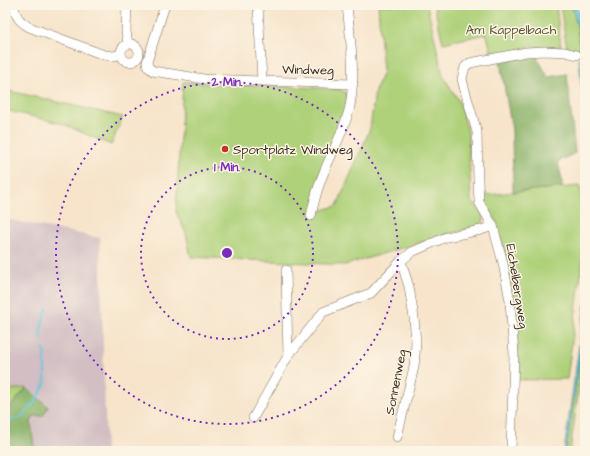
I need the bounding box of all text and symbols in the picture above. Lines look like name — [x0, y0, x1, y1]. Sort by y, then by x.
park label: Am Kappelbach — [466, 21, 557, 39]
street label: Windweg — [282, 61, 334, 80]
text: 2 Min. — [210, 74, 243, 91]
place label: Sportplatz Windweg — [233, 141, 353, 160]
marker: Sportplatz Windweg — [220, 144, 230, 154]
text: 1 Min. — [214, 159, 240, 176]
street label: Eichelbergweg — [500, 242, 533, 330]
centre of rings — [220, 246, 234, 260]
street label: Sonnenweg — [381, 348, 412, 417]

